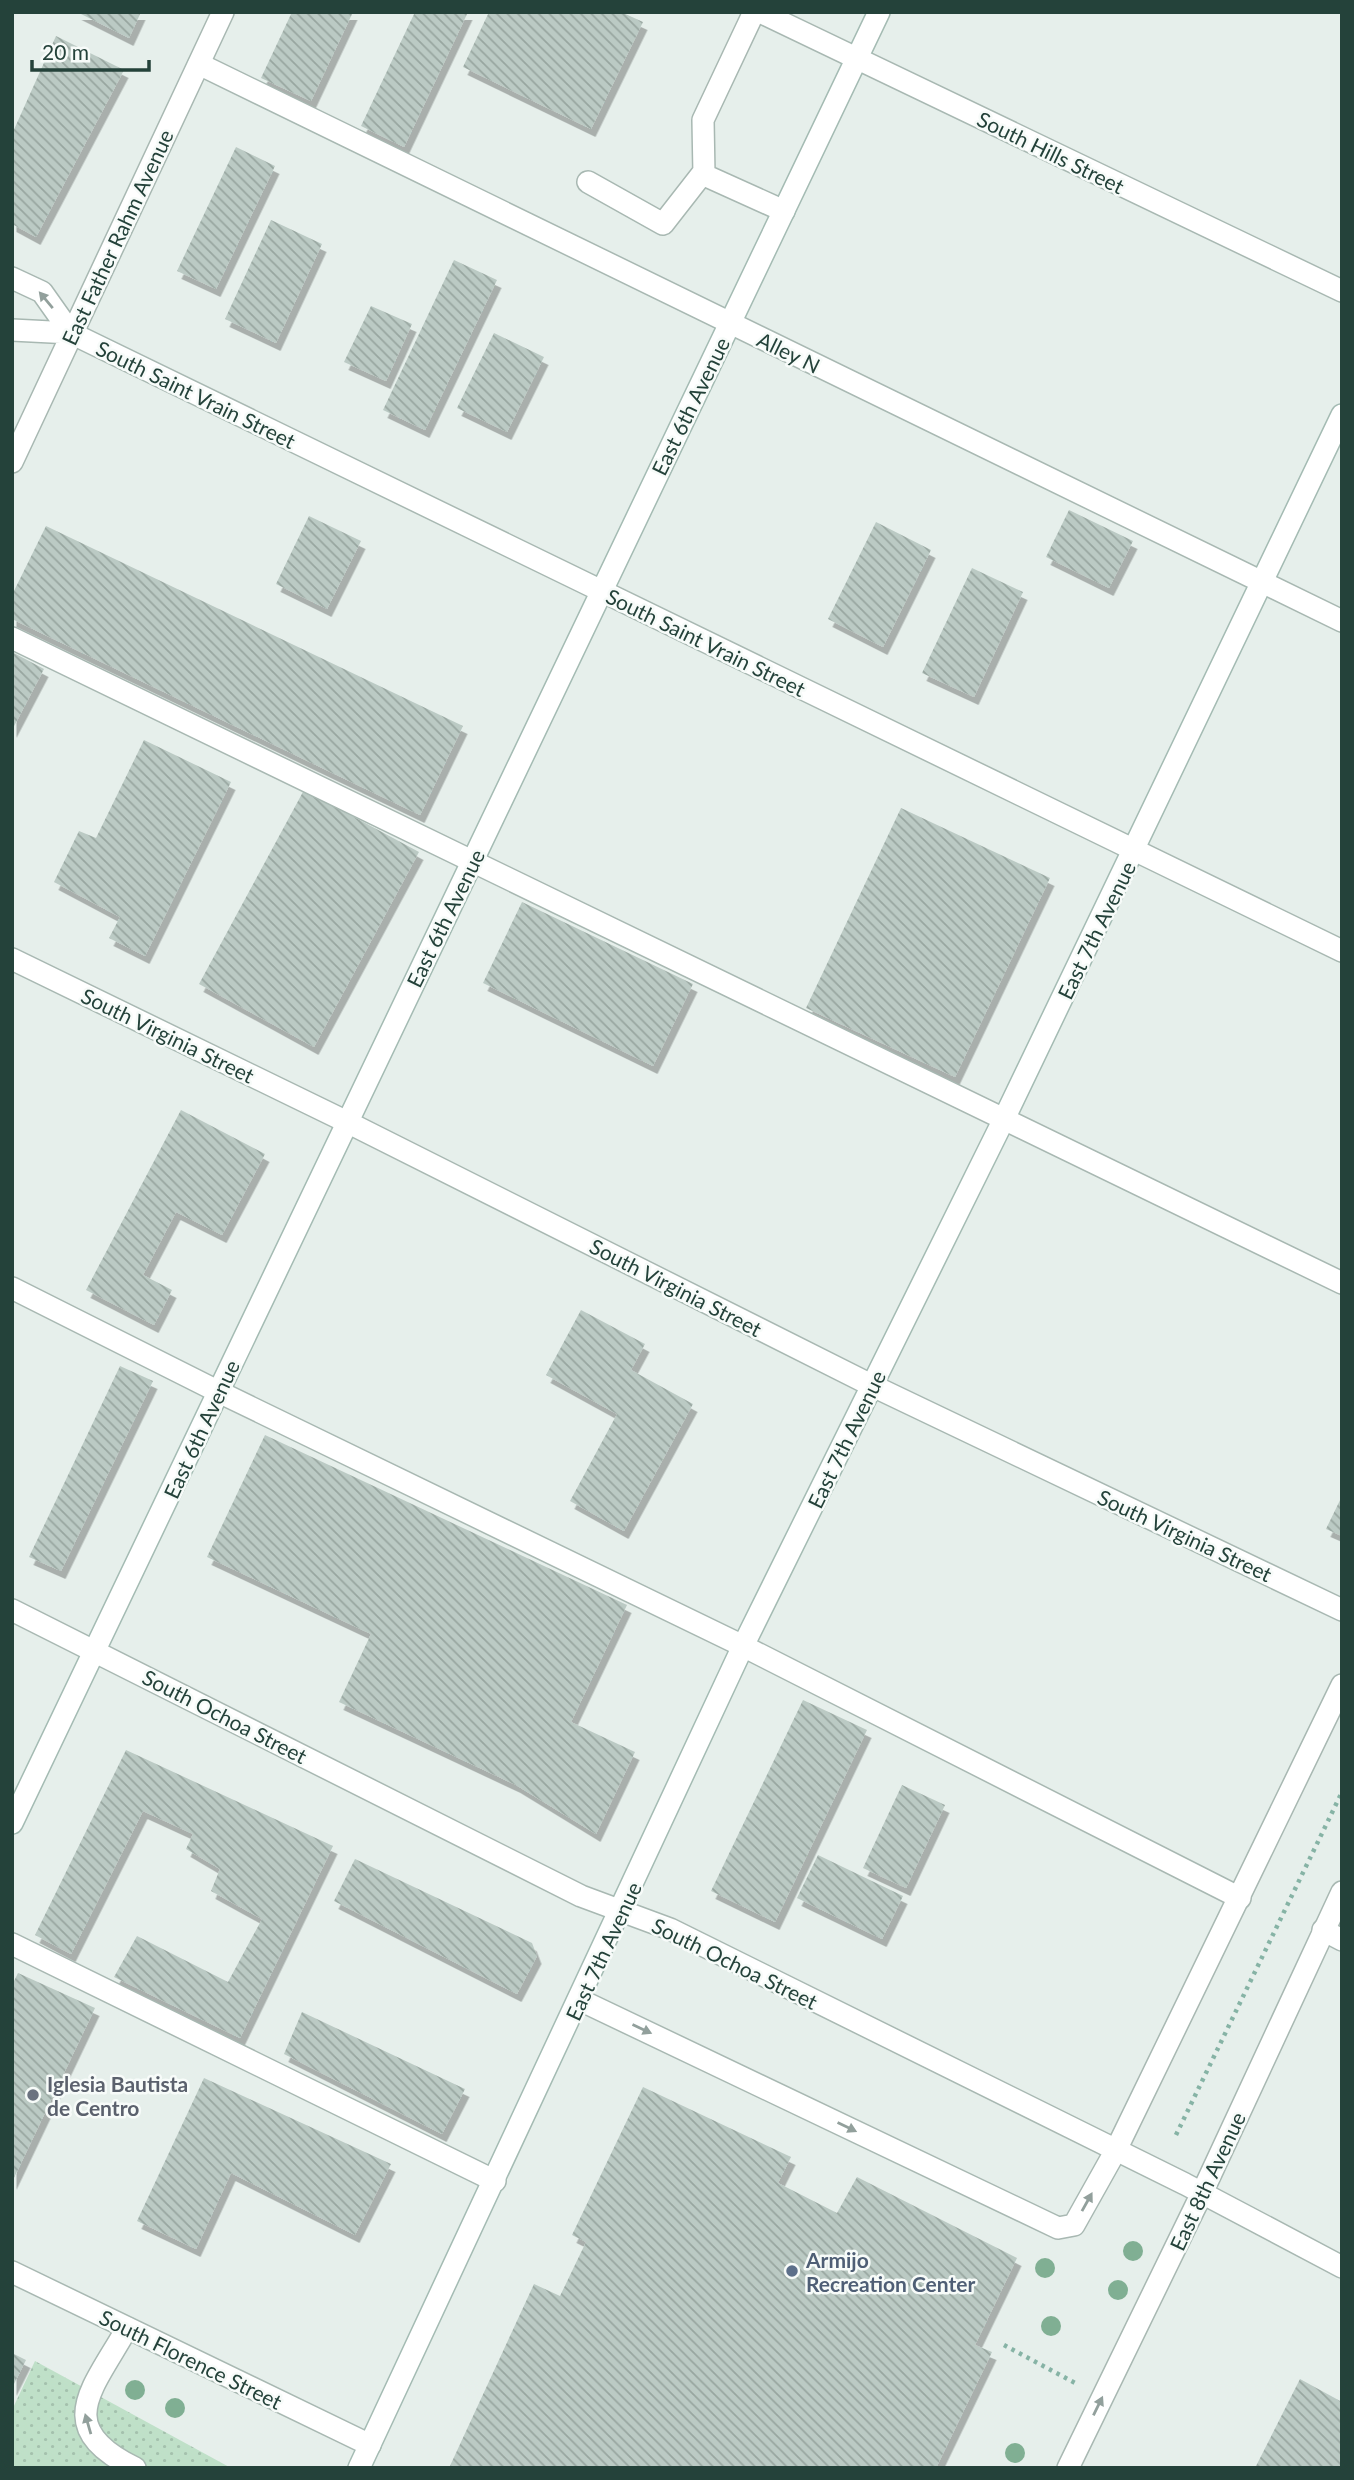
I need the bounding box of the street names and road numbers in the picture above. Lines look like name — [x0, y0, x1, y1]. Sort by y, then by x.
street label: South Hills Street — [974, 106, 1129, 199]
street label: East Father Rahm Avenue — [56, 125, 178, 349]
street label: Alley N — [754, 326, 824, 378]
street label: East 6th Avenue — [646, 333, 734, 479]
street label: South Saint Vrain Street — [92, 335, 300, 453]
street label: South Saint Vrain Street — [602, 583, 810, 701]
street label: East 6th Avenue — [401, 845, 489, 991]
street label: East 7th Avenue — [1052, 857, 1140, 1003]
street label: South Virginia Street — [77, 982, 259, 1088]
street label: South Virginia Street — [586, 1233, 766, 1341]
street label: East 6th Avenue — [158, 1356, 244, 1502]
street label: East 7th Avenue — [802, 1366, 890, 1512]
street label: South Virginia Street — [1094, 1484, 1276, 1587]
street label: South Ochoa Street — [139, 1664, 312, 1768]
street label: East 7th Avenue — [560, 1878, 646, 2024]
street label: South Ochoa Street — [648, 1912, 822, 2014]
street label: East 8th Avenue — [1164, 2108, 1250, 2254]
street label: South Florence Street — [96, 2304, 287, 2414]

